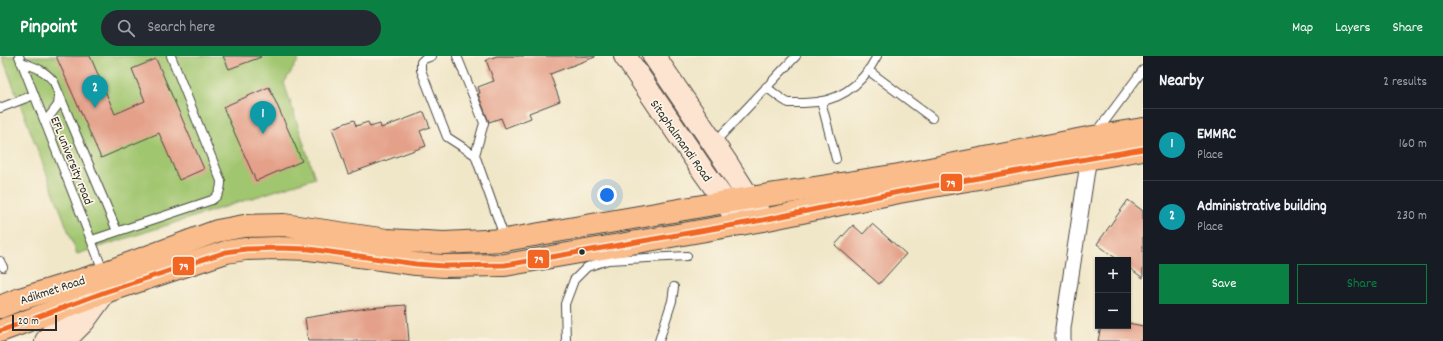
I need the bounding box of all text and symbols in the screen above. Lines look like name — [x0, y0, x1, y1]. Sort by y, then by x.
search box — [101, 10, 381, 46]
text: Pinpoint — [20, 15, 77, 42]
icon: search — [115, 17, 137, 39]
text: Search here — [147, 17, 215, 39]
text: Map — [1292, 18, 1313, 38]
text: Layers — [1335, 18, 1370, 38]
text: Share — [1392, 18, 1423, 38]
text: Nearby — [1159, 70, 1203, 94]
text: 2 results — [1383, 73, 1427, 92]
pin: 2 — [82, 75, 108, 108]
street label: Sitaphalmandi Road — [644, 96, 716, 187]
pin: 1 — [250, 101, 276, 134]
street label: EFL university road — [44, 114, 97, 208]
text: EMMRC — [1197, 124, 1236, 146]
text: 1 — [1171, 135, 1173, 154]
text: 160 m — [1399, 135, 1427, 154]
text: Place — [1197, 146, 1223, 165]
line badge: 79 — [940, 173, 963, 192]
text: 79 — [946, 177, 956, 193]
your location — [597, 185, 617, 205]
text: Administrative building — [1197, 196, 1327, 218]
text: 2 — [1169, 207, 1175, 226]
text: 230 m — [1397, 207, 1427, 226]
text: Place — [1197, 218, 1223, 237]
unlabelled marker — [577, 247, 587, 257]
line badge: 79 — [527, 249, 550, 269]
text: 79 — [534, 253, 544, 269]
line badge: 79 — [172, 256, 195, 276]
map controls — [1095, 257, 1131, 329]
button: + — [1095, 257, 1131, 293]
text: 79 — [179, 260, 189, 276]
button: Save — [1159, 264, 1289, 304]
button: Share — [1297, 264, 1427, 304]
street label: Adikmet Road — [18, 272, 88, 311]
button: − — [1095, 293, 1131, 329]
scale bar — [12, 313, 57, 332]
text: 20 m — [18, 314, 39, 330]

